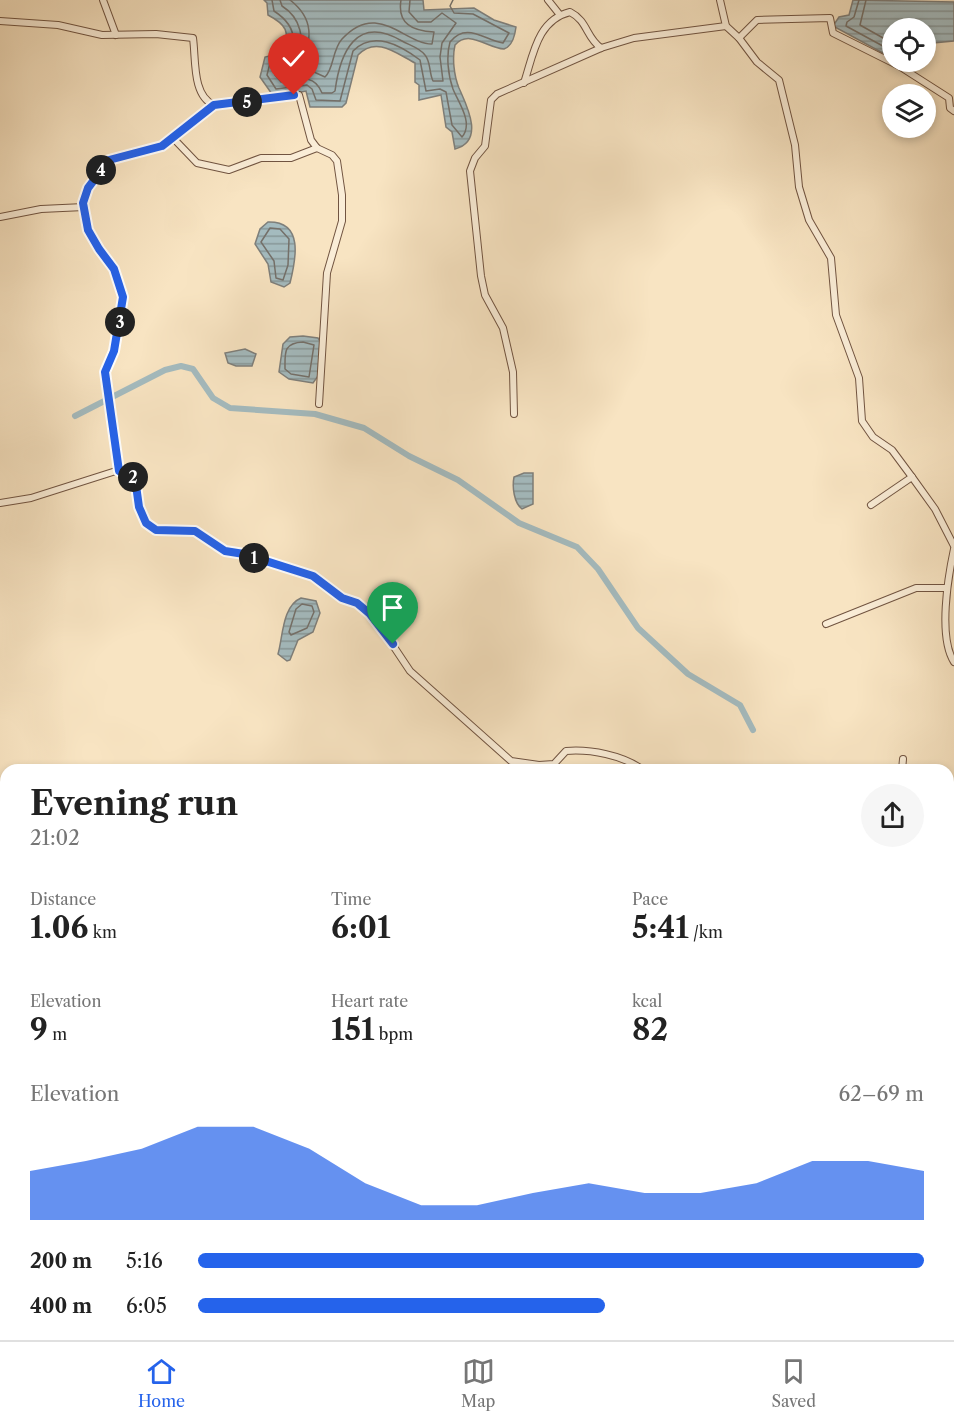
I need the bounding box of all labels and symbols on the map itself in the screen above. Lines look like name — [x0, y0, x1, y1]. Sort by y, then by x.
pin — [268, 33, 319, 95]
pin: 5 — [232, 87, 262, 117]
pin: 4 — [86, 155, 116, 185]
pin: 3 — [105, 307, 135, 337]
pin: 2 — [118, 462, 148, 492]
pin: 1 — [239, 543, 269, 573]
pin — [367, 582, 418, 644]

